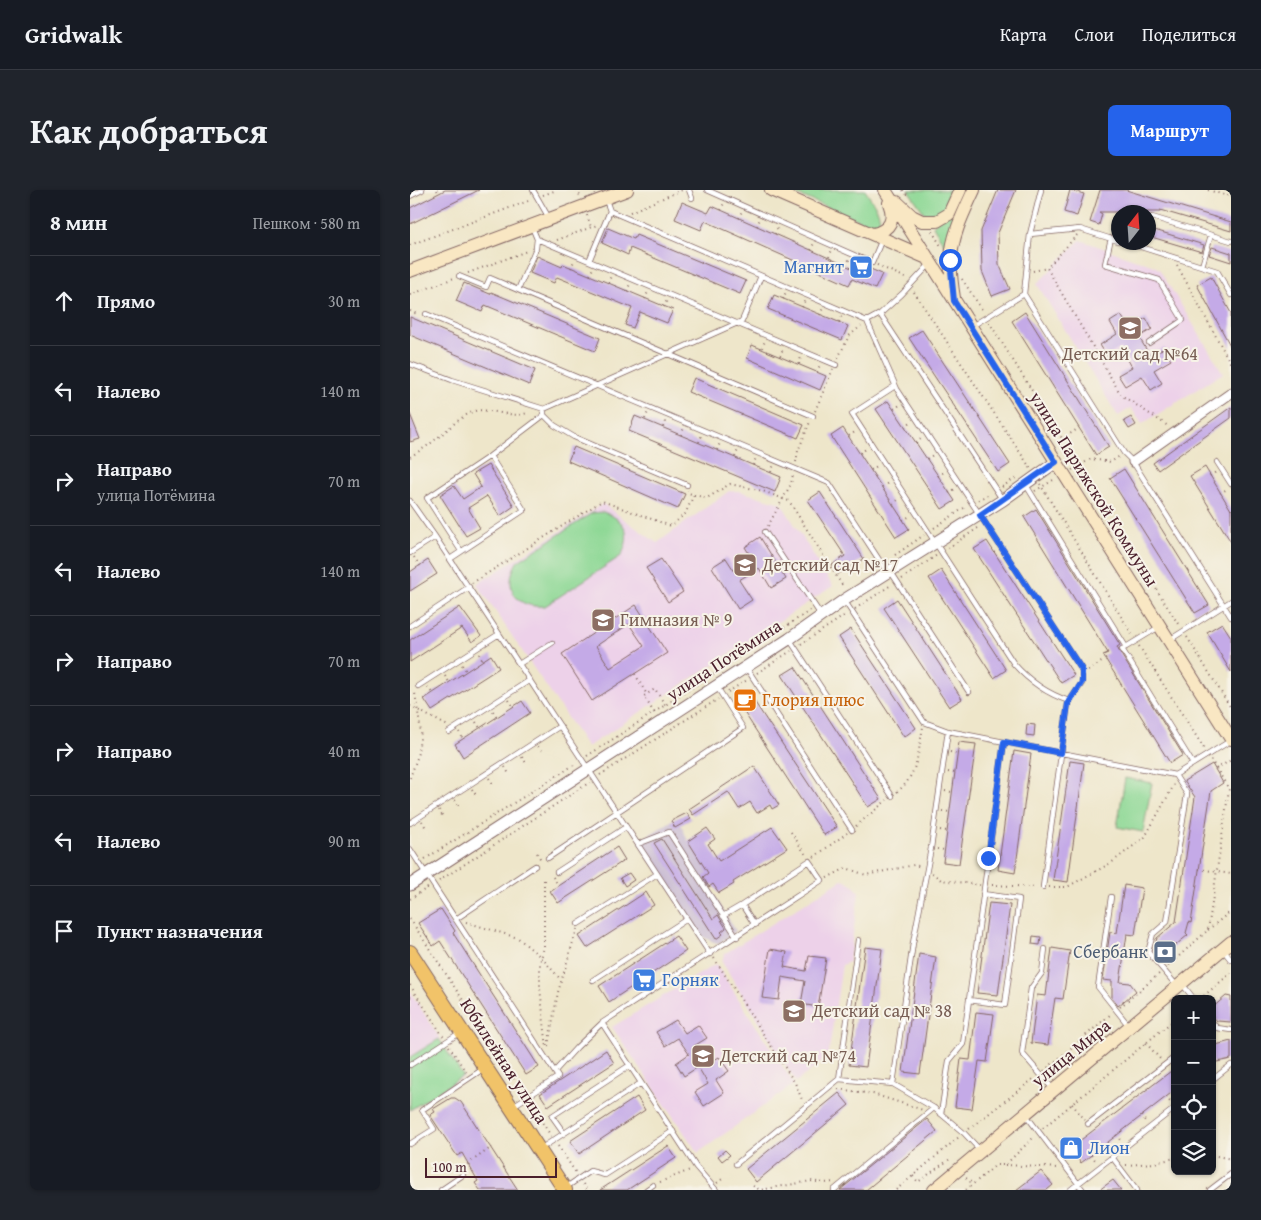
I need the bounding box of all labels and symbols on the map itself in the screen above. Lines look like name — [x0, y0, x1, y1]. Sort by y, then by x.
north arrow — [1111, 205, 1156, 250]
route start — [939, 249, 962, 272]
place label: Магнит — [784, 253, 844, 280]
supermarket icon: Магнит — [848, 254, 874, 280]
school or university icon: Детский сад №64 — [1117, 315, 1143, 341]
place label: Детский сад №64 — [1061, 340, 1198, 367]
street label: улица Парижской Коммуны — [1023, 385, 1166, 592]
place label: Детский сад №17 — [761, 551, 898, 578]
school or university icon: Детский сад №17 — [732, 552, 758, 578]
place label: Гимназия № 9 — [620, 606, 733, 633]
school or university icon: Гимназия № 9 — [590, 607, 616, 633]
street label: улица Потёмина — [660, 612, 787, 708]
place label: Глория плюс — [762, 686, 864, 713]
cafe icon: Глория плюс — [732, 687, 758, 713]
route end — [977, 847, 1000, 870]
place label: Сбербанк — [1073, 938, 1149, 965]
bank icon: Сбербанк — [1152, 939, 1178, 965]
place label: Горняк — [662, 966, 719, 993]
supermarket icon: Горняк — [631, 967, 657, 993]
street label: Юбилейная улица — [454, 993, 555, 1129]
place label: Детский сад № 38 — [811, 997, 952, 1024]
school or university icon: Детский сад № 38 — [781, 998, 807, 1024]
street label: улица Мира — [1024, 1012, 1117, 1094]
place label: Детский сад №74 — [719, 1042, 856, 1069]
school or university icon: Детский сад №74 — [690, 1043, 716, 1069]
place label: Лион — [1088, 1134, 1130, 1161]
shop icon: Лион — [1058, 1135, 1084, 1161]
scale bar — [425, 1155, 558, 1178]

